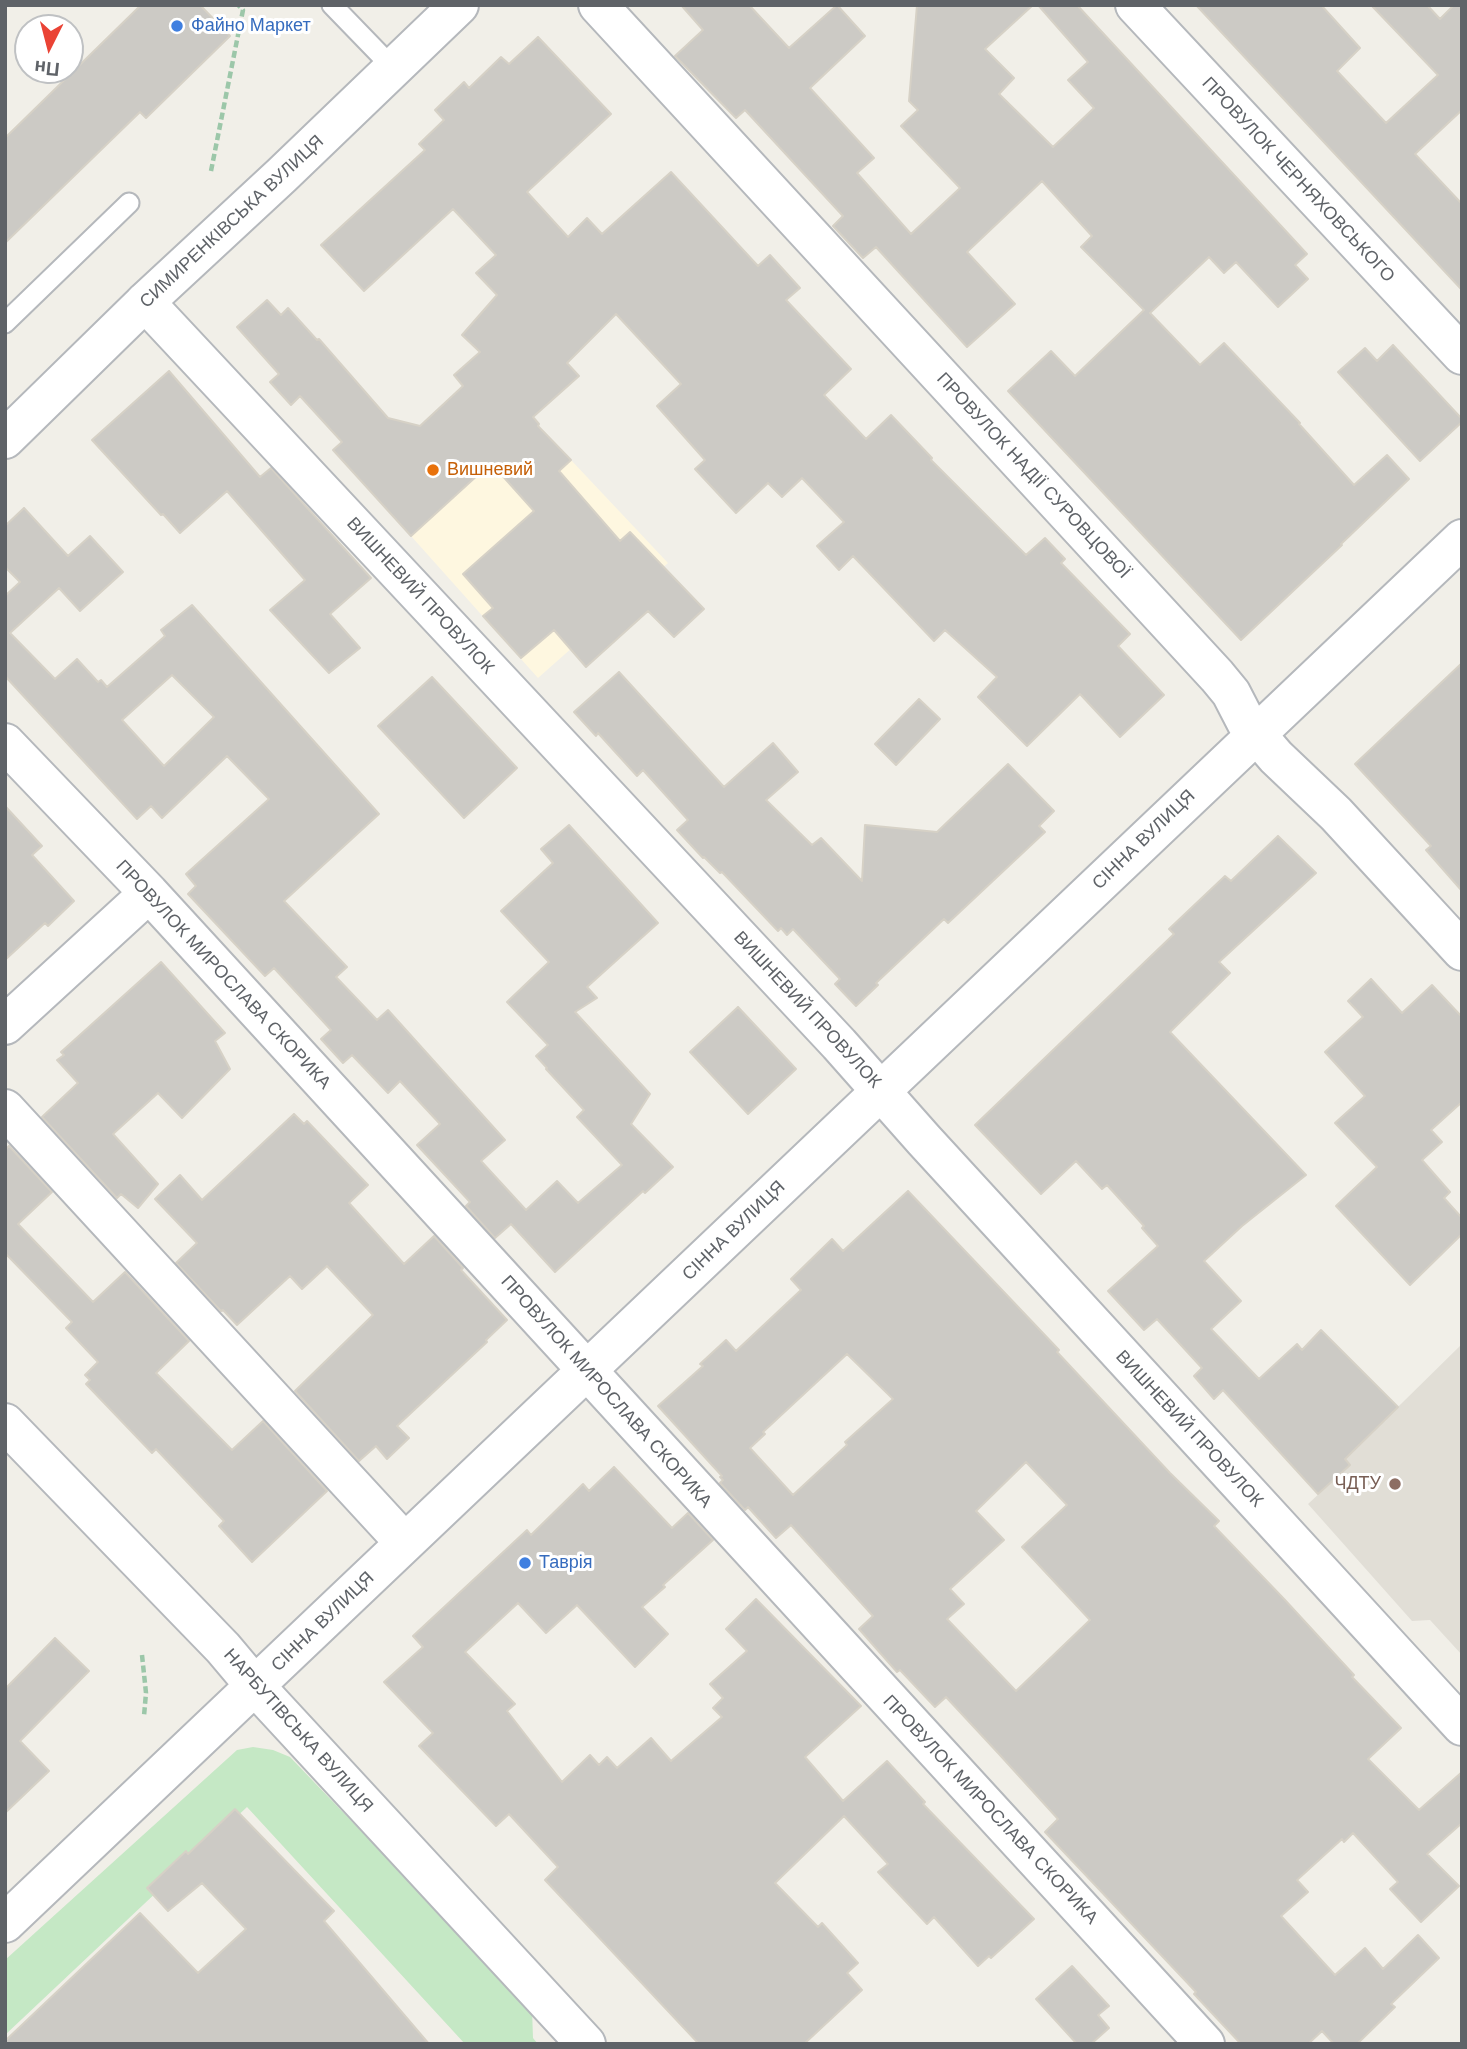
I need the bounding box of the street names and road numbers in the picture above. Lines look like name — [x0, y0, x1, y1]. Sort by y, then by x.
street label: ПРОВУЛОК ЧЕРНЯХОВСЬКОГО — [1197, 73, 1399, 287]
street label: СИМИРЕНКІВСЬКА ВУЛИЦЯ — [136, 131, 328, 313]
street label: ПРОВУЛОК НАДІЇ СУРОВЦОВОЇ — [932, 369, 1134, 583]
street label: ВИШНЕВИЙ ПРОВУЛОК — [342, 513, 498, 679]
street label: СІННА ВУЛИЦЯ — [1088, 786, 1200, 894]
street label: ПРОВУЛОК МИРОСЛАВА СКОРИКА — [111, 856, 335, 1094]
street label: ВИШНЕВИЙ ПРОВУЛОК — [729, 927, 885, 1093]
street label: СІННА ВУЛИЦЯ — [678, 1177, 790, 1285]
street label: ПРОВУЛОК МИРОСЛАВА СКОРИКА — [496, 1271, 716, 1513]
street label: ВИШНЕВИЙ ПРОВУЛОК — [1111, 1346, 1267, 1512]
street label: СІННА ВУЛИЦЯ — [267, 1568, 379, 1676]
street label: НАРБУТІВСЬКА ВУЛИЦЯ — [219, 1645, 377, 1817]
street label: ПРОВУЛОК МИРОСЛАВА СКОРИКА — [878, 1691, 1102, 1929]

